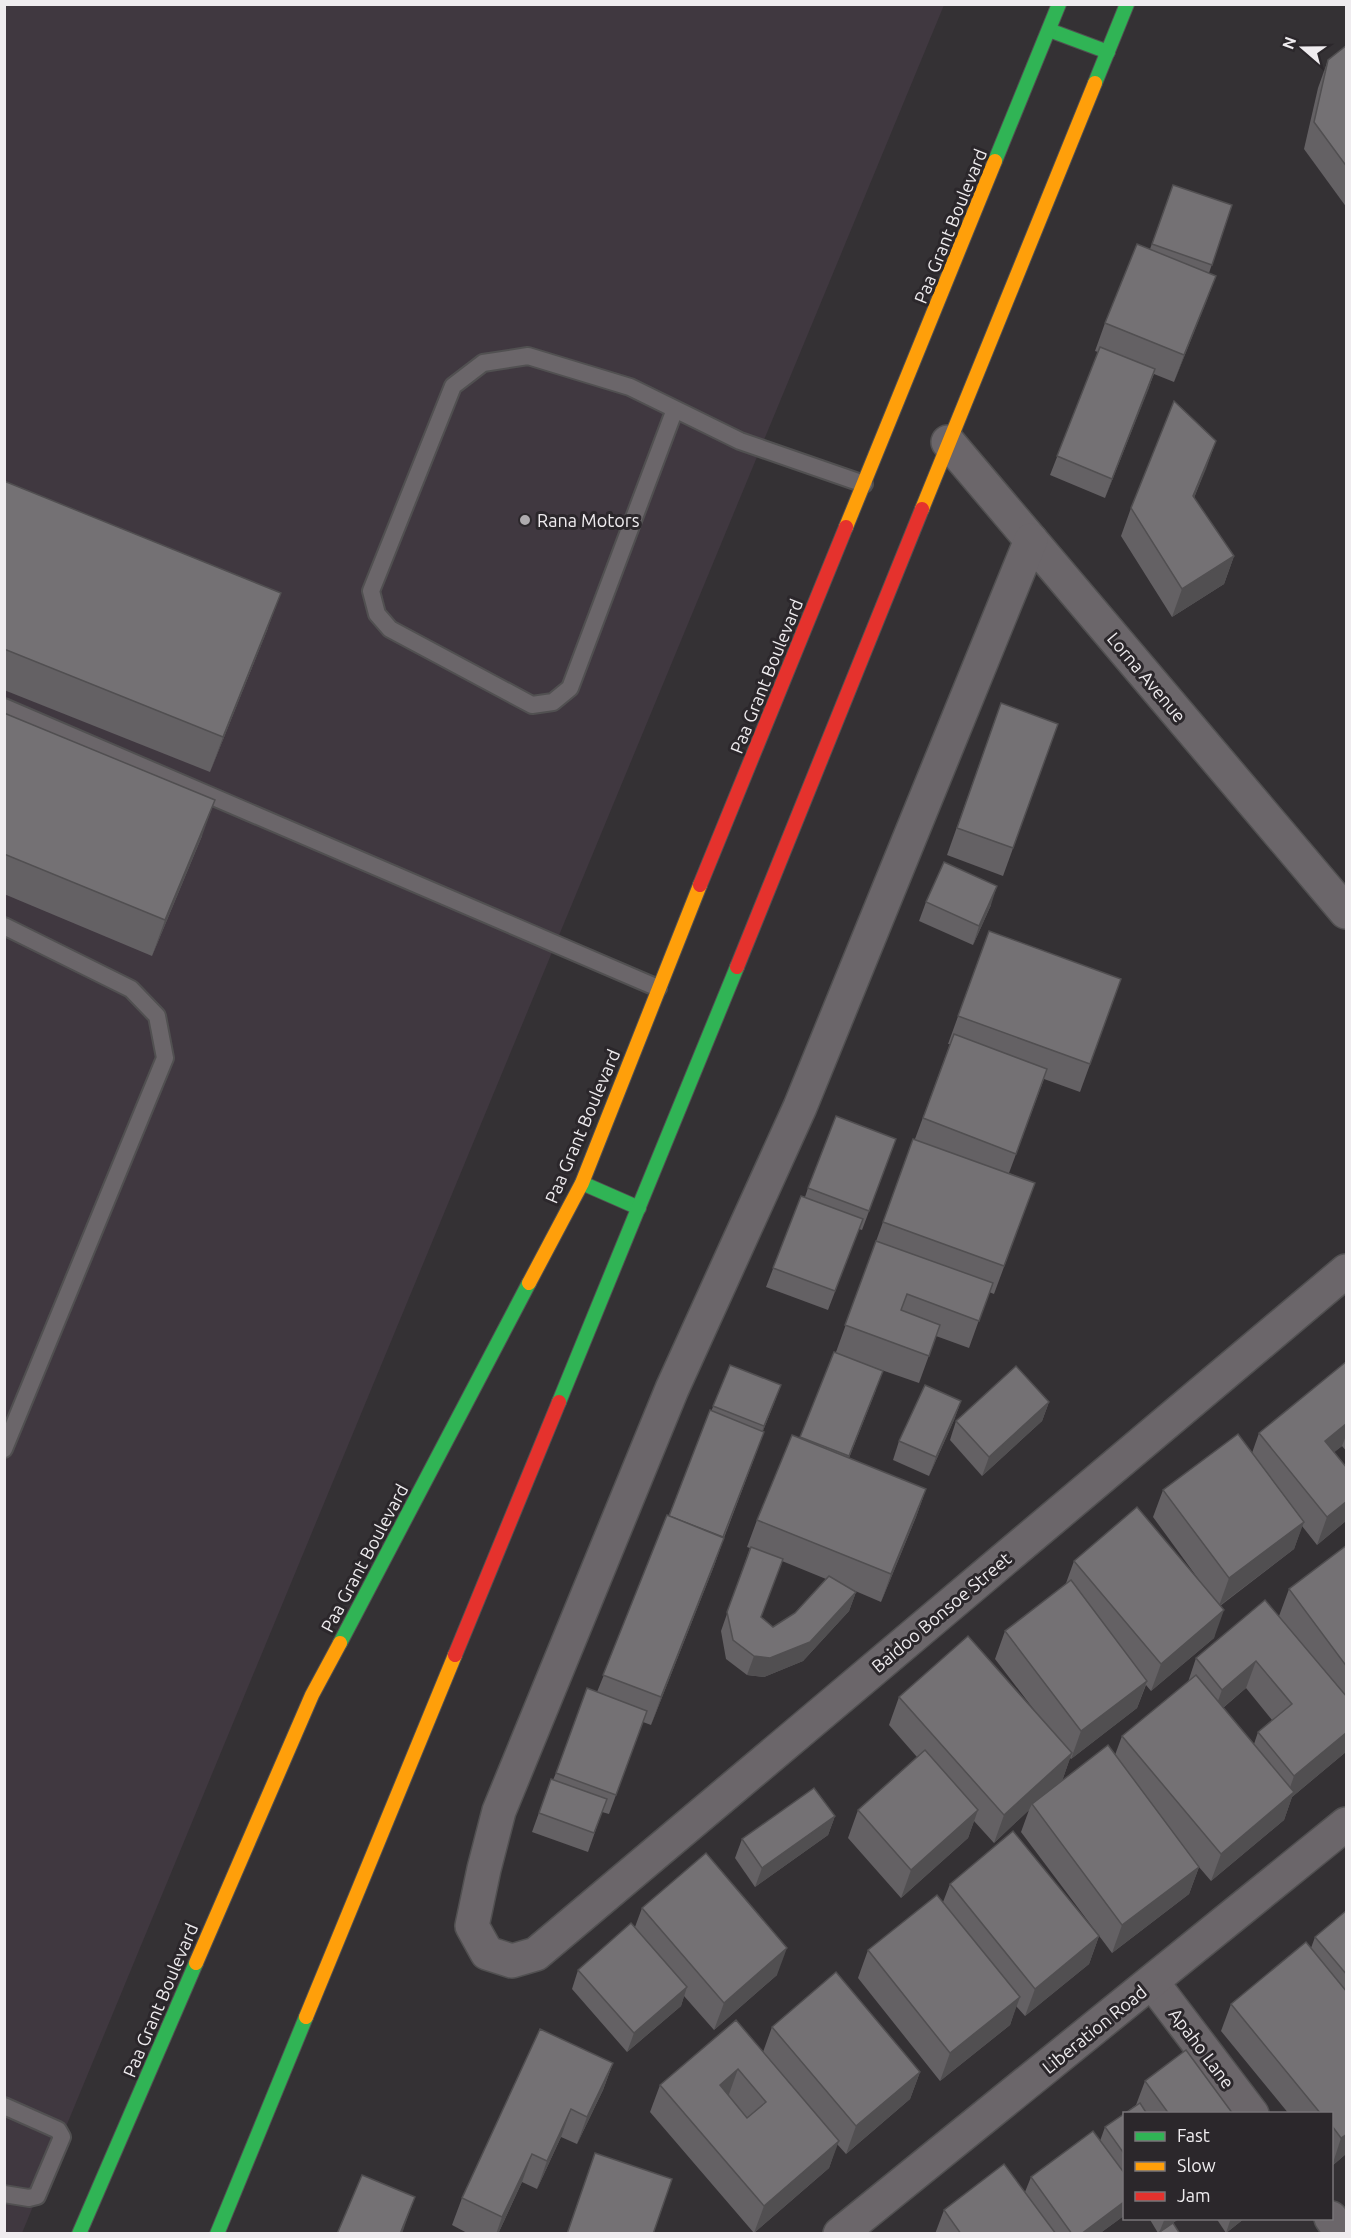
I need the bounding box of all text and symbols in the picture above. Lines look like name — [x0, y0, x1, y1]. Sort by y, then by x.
north arrow — [1273, 18, 1333, 78]
text: N — [1278, 34, 1299, 52]
street label: Paa Grant Boulevard — [910, 146, 990, 306]
place label: Rana Motors — [537, 510, 640, 530]
marker: Rana Motors — [518, 513, 532, 527]
street label: Paa Grant Boulevard — [726, 596, 806, 756]
street label: Lorna Avenue — [1104, 628, 1190, 726]
street label: Paa Grant Boulevard — [541, 1046, 623, 1206]
street label: Paa Grant Boulevard — [316, 1480, 412, 1636]
street label: Baidoo Bonsoe Street — [867, 1548, 1015, 1676]
street label: Paa Grant Boulevard — [119, 1920, 201, 2080]
street label: Liberation Road — [1038, 1981, 1150, 2077]
street label: Apaho Lane — [1165, 2004, 1239, 2092]
legend — [1123, 2112, 1333, 2220]
text: Fast — [1177, 2125, 1210, 2145]
text: Slow — [1177, 2155, 1216, 2175]
text: Jam — [1177, 2185, 1211, 2205]

